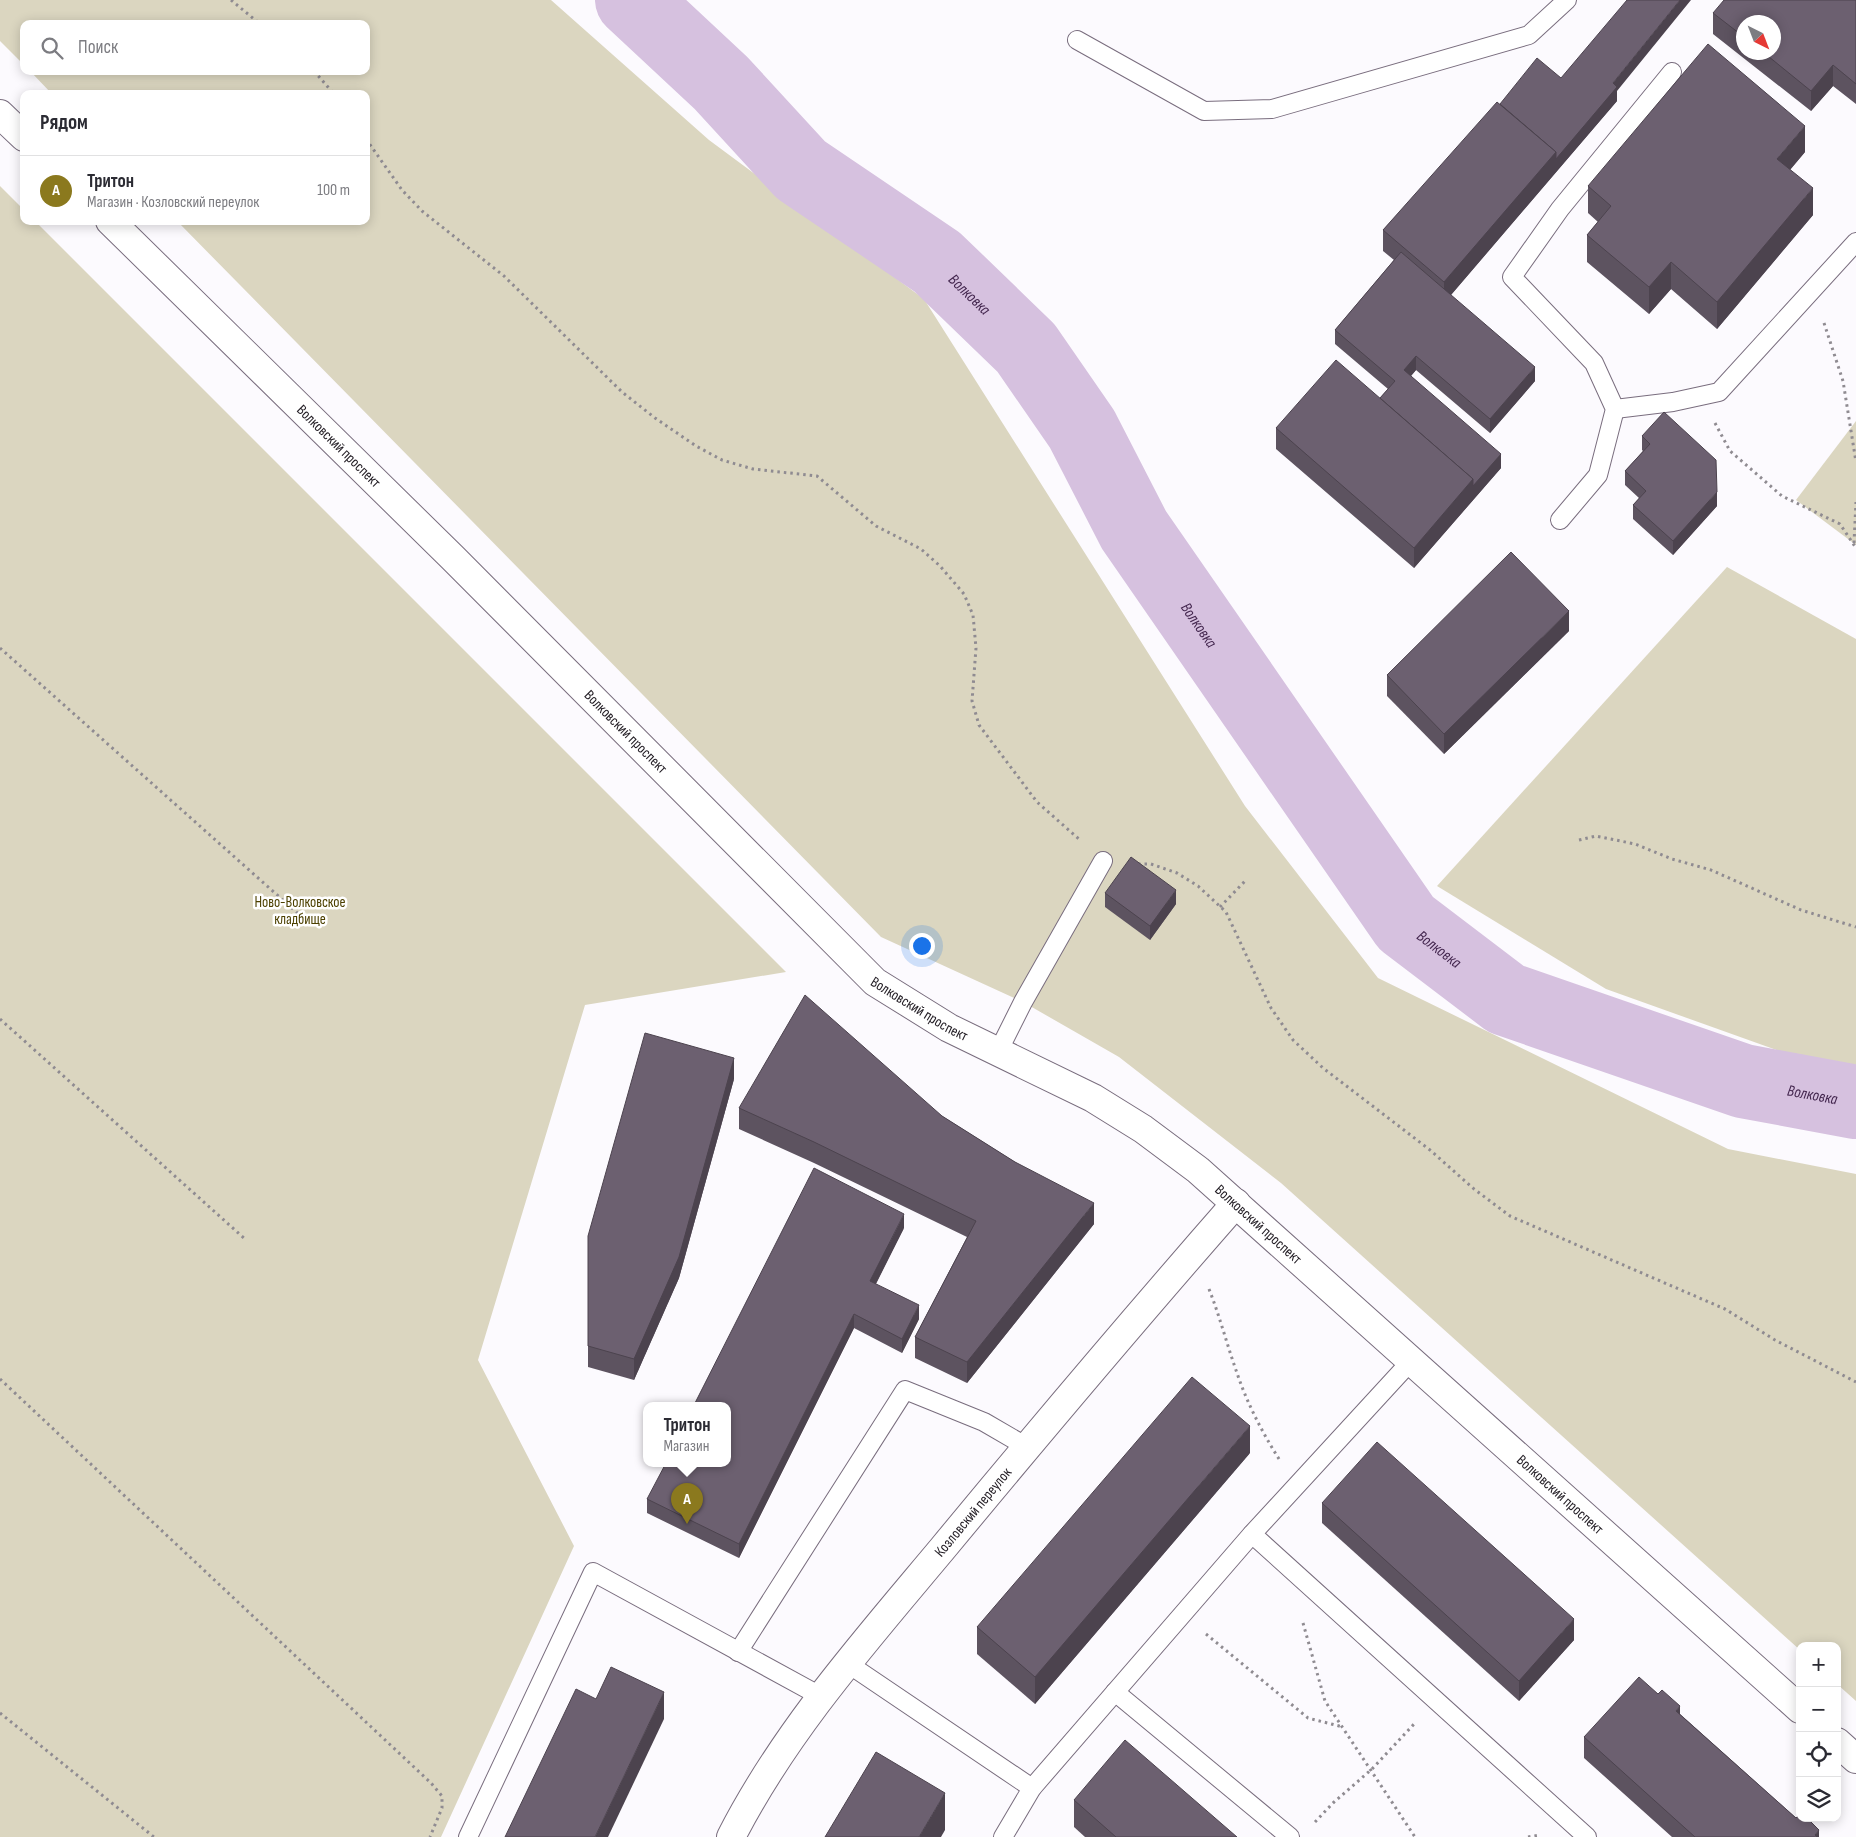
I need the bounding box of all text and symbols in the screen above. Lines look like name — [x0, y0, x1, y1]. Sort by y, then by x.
north arrow — [1736, 15, 1781, 60]
search box — [20, 20, 370, 75]
icon: search — [38, 34, 66, 62]
text: Поиск — [78, 36, 118, 59]
text: Рядом — [40, 110, 88, 135]
text: Тритон — [87, 170, 134, 193]
text: A — [52, 181, 60, 200]
text: 100 m — [317, 181, 350, 200]
text: Магазин · Козловский переулок — [87, 193, 259, 212]
water label: Волковка — [944, 271, 994, 320]
street label: Волковский проспект — [293, 401, 385, 492]
water label: Волковка — [1176, 599, 1221, 652]
street label: Волковский проспект — [580, 686, 671, 778]
park label: Ново-Волковское кладбище — [254, 893, 346, 929]
water label: Волковка — [1413, 927, 1465, 973]
your location — [909, 933, 935, 959]
street label: Волковский проспект — [867, 973, 971, 1046]
water label: Волковка — [1786, 1081, 1839, 1109]
street label: Волковский проспект — [1211, 1181, 1306, 1269]
popup — [643, 1402, 731, 1467]
text: Тритон — [663, 1414, 711, 1437]
text: Магазин — [663, 1437, 709, 1456]
street label: Волковский проспект — [1512, 1451, 1607, 1539]
street label: Козловский переулок — [931, 1463, 1016, 1561]
pin: A — [671, 1483, 703, 1524]
map controls — [1796, 1642, 1841, 1822]
button: + — [1796, 1642, 1841, 1687]
button: − — [1796, 1687, 1841, 1732]
button: locate — [1796, 1732, 1841, 1777]
button: layers — [1796, 1777, 1841, 1822]

